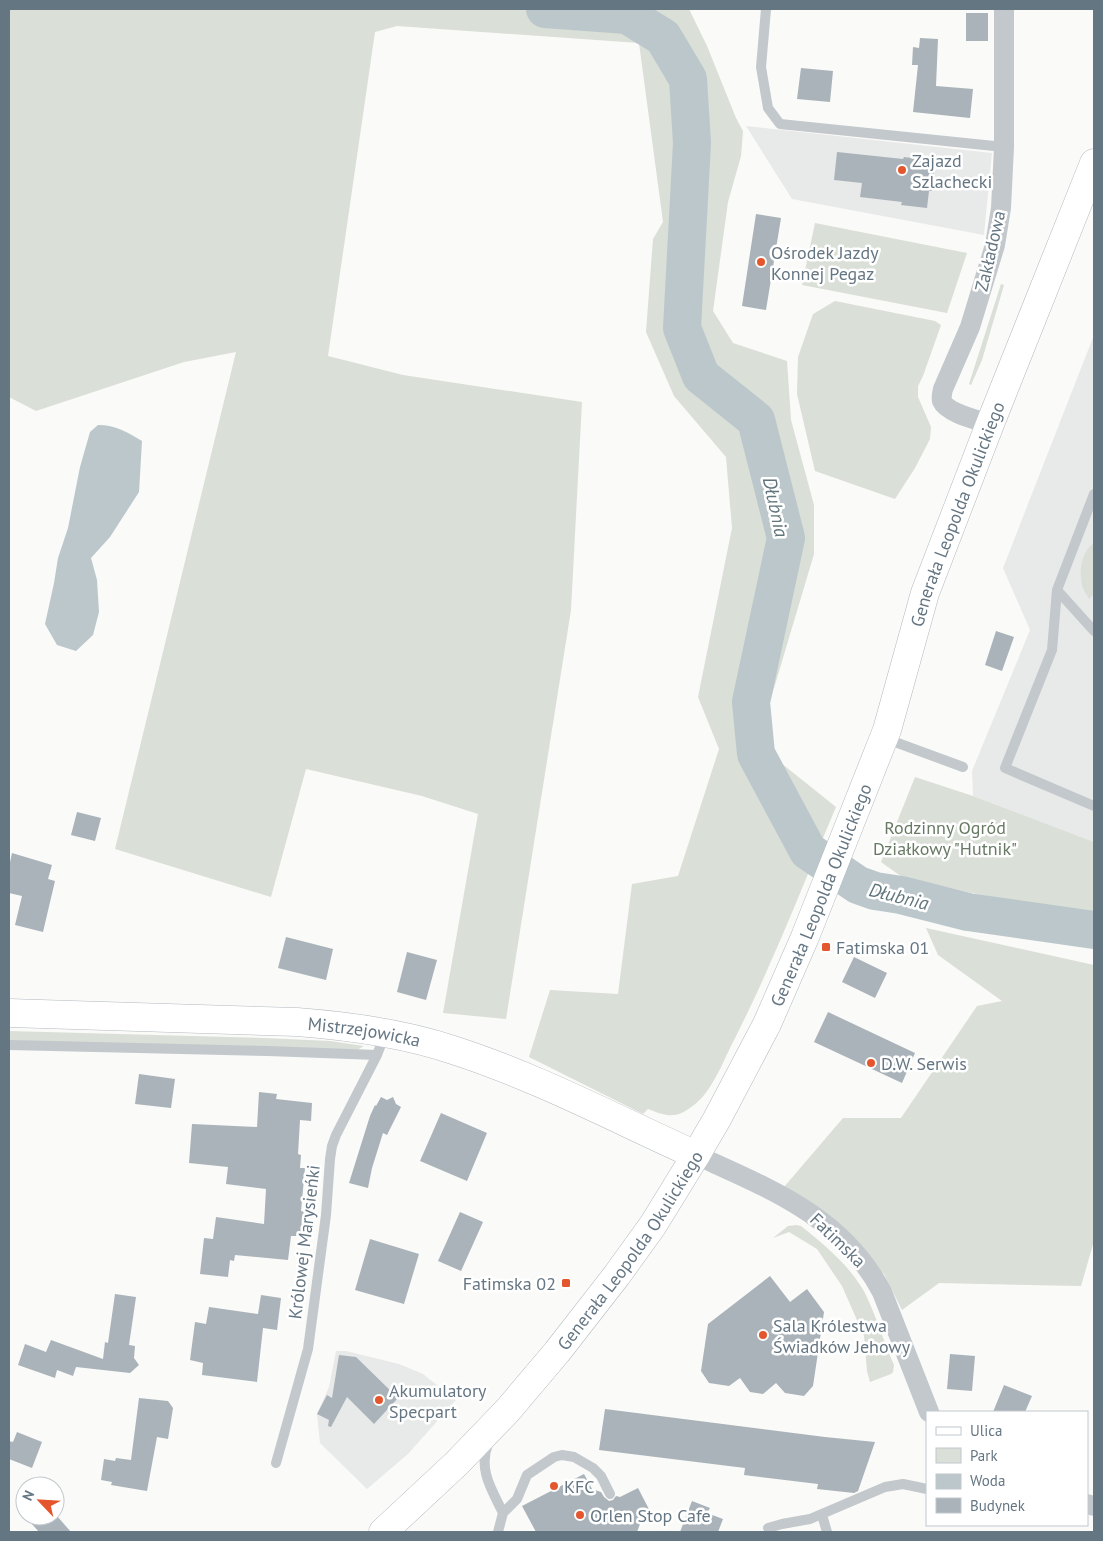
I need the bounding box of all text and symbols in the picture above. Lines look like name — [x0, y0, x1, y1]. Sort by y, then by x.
place label: Zajazd Szlachecki — [912, 149, 992, 193]
marker: Zajazd Szlachecki — [896, 164, 908, 176]
street label: Zakładowa — [970, 208, 1010, 294]
place label: Ośrodek Jazdy Konnej Pegaz — [771, 241, 879, 285]
marker: Ośrodek Jazdy Konnej Pegaz — [755, 256, 767, 268]
street label: Generała Leopolda Okulickiego — [905, 398, 1009, 629]
water label: Dłubnia — [758, 475, 794, 540]
street label: Generała Leopolda Okulickiego — [765, 780, 876, 1010]
park label: Rodzinny Ogród Działkowy "Hutnik" — [873, 816, 1017, 860]
water label: Dłubnia — [867, 877, 932, 915]
place label: Fatimska 01 — [836, 936, 929, 959]
marker: Fatimska 01 — [820, 941, 832, 953]
street label: Mistrzejowicka — [307, 1011, 423, 1052]
place label: D.W. Serwis — [881, 1052, 967, 1075]
marker: D.W. Serwis — [865, 1057, 877, 1069]
street label: Generała Leopolda Okulickiego — [552, 1146, 708, 1354]
street label: Królowej Marysieńki — [283, 1164, 325, 1320]
street label: Fatimska — [805, 1208, 871, 1272]
place label: Fatimska 02 — [463, 1272, 556, 1295]
marker: Fatimska 02 — [560, 1277, 572, 1289]
place label: Sala Królestwa Świadków Jehowy — [773, 1314, 911, 1358]
marker: Sala Królestwa Świadków Jehowy — [757, 1329, 769, 1341]
place label: Akumulatory Specpart — [389, 1379, 487, 1423]
marker: Akumulatory Specpart — [373, 1394, 385, 1406]
legend — [926, 1411, 1088, 1526]
text: Ulica — [970, 1421, 1002, 1440]
text: Park — [970, 1446, 998, 1465]
text: Woda — [970, 1471, 1005, 1490]
place label: KFC — [564, 1475, 595, 1498]
north arrow — [15, 1476, 65, 1526]
marker: KFC — [548, 1480, 560, 1492]
text: N — [18, 1488, 38, 1503]
text: Budynek — [970, 1496, 1026, 1515]
place label: Orlen Stop Cafe — [590, 1504, 711, 1527]
marker: Orlen Stop Cafe — [574, 1509, 586, 1521]

